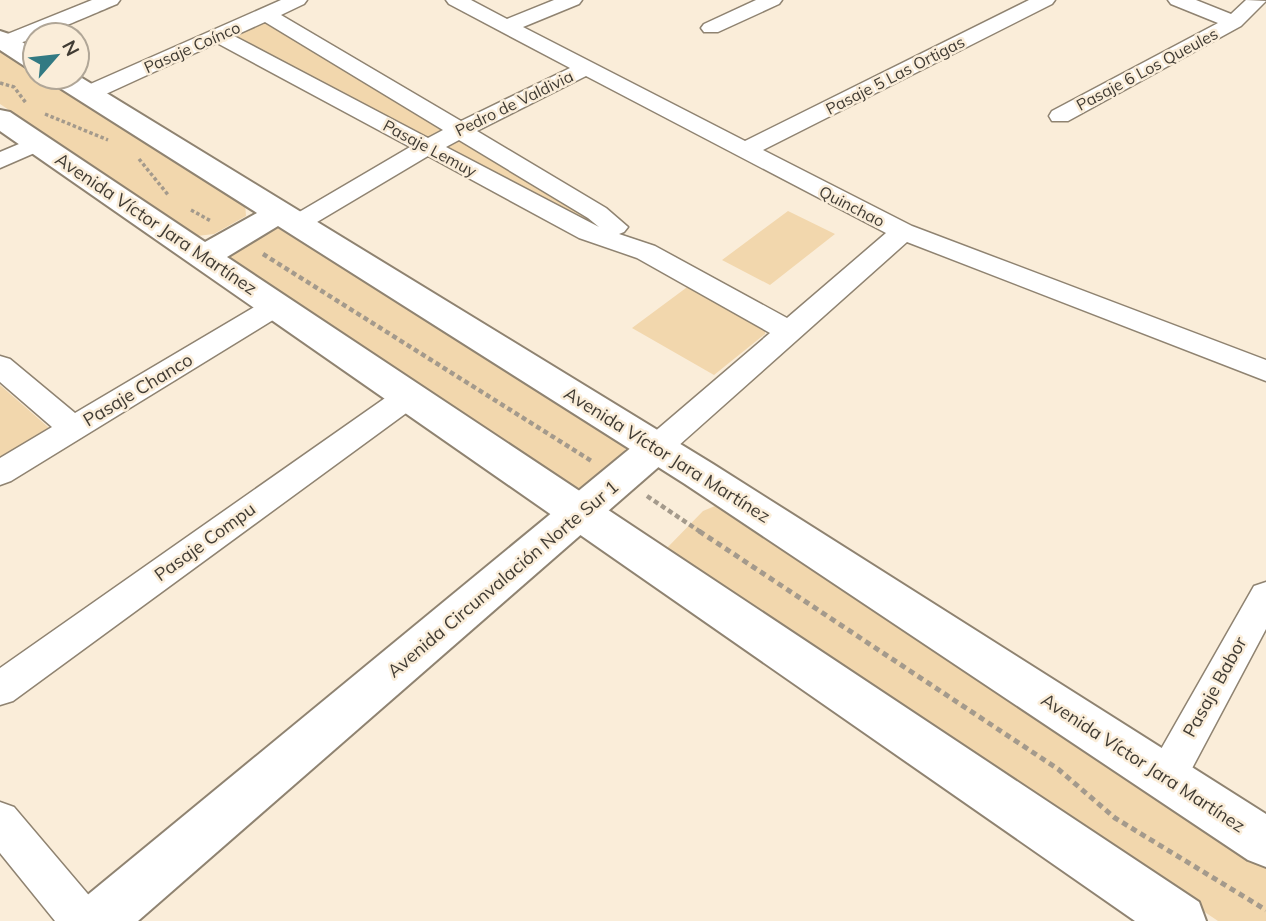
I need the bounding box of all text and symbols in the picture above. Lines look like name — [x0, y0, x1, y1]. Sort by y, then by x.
street label: Pasaje Coínco — [141, 17, 243, 77]
north arrow — [21, 21, 91, 91]
street label: Pasaje 6 Los Queules — [1073, 23, 1221, 115]
street label: Pasaje 5 Las Ortigas — [822, 31, 968, 119]
text: N — [57, 36, 85, 60]
street label: Pedro de Valdivia — [452, 66, 576, 140]
street label: Pasaje Lemuy — [380, 115, 481, 181]
street label: Avenida Víctor Jara Martínez — [51, 147, 262, 300]
street label: Quinchao — [816, 181, 888, 231]
street label: Pasaje Chanco — [79, 348, 197, 431]
street label: Avenida Víctor Jara Martínez — [560, 382, 775, 528]
street label: Avenida Circunvalación Norte Sur 1 — [382, 475, 623, 682]
street label: Pasaje Compu — [150, 497, 260, 586]
street label: Pasaje Babor — [1178, 632, 1252, 741]
street label: Avenida Víctor Jara Martínez — [1037, 688, 1250, 837]

